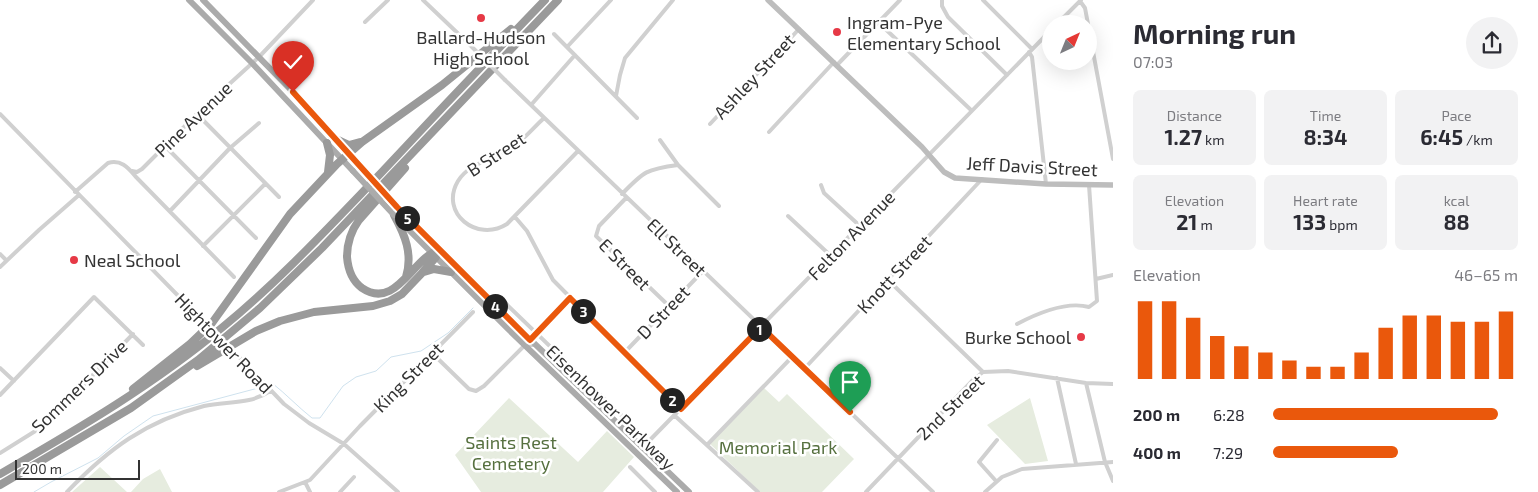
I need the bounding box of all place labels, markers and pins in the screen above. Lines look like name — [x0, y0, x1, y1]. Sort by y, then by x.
place label: Ingram-Pye Elementary School — [847, 11, 1001, 54]
marker: Ballard-Hudson High School — [475, 12, 487, 24]
place label: Ballard-Hudson High School — [416, 26, 546, 69]
marker: Ingram-Pye Elementary School — [831, 26, 843, 38]
pin — [272, 41, 314, 92]
pin: 5 — [394, 206, 420, 230]
place label: Neal School — [84, 249, 181, 271]
marker: Neal School — [68, 254, 80, 266]
pin: 4 — [482, 294, 508, 318]
pin: 3 — [570, 298, 596, 324]
pin: 1 — [746, 316, 772, 342]
place label: Burke School — [965, 326, 1072, 348]
marker: Burke School — [1075, 331, 1087, 343]
pin — [829, 361, 871, 412]
pin: 2 — [660, 388, 684, 412]

